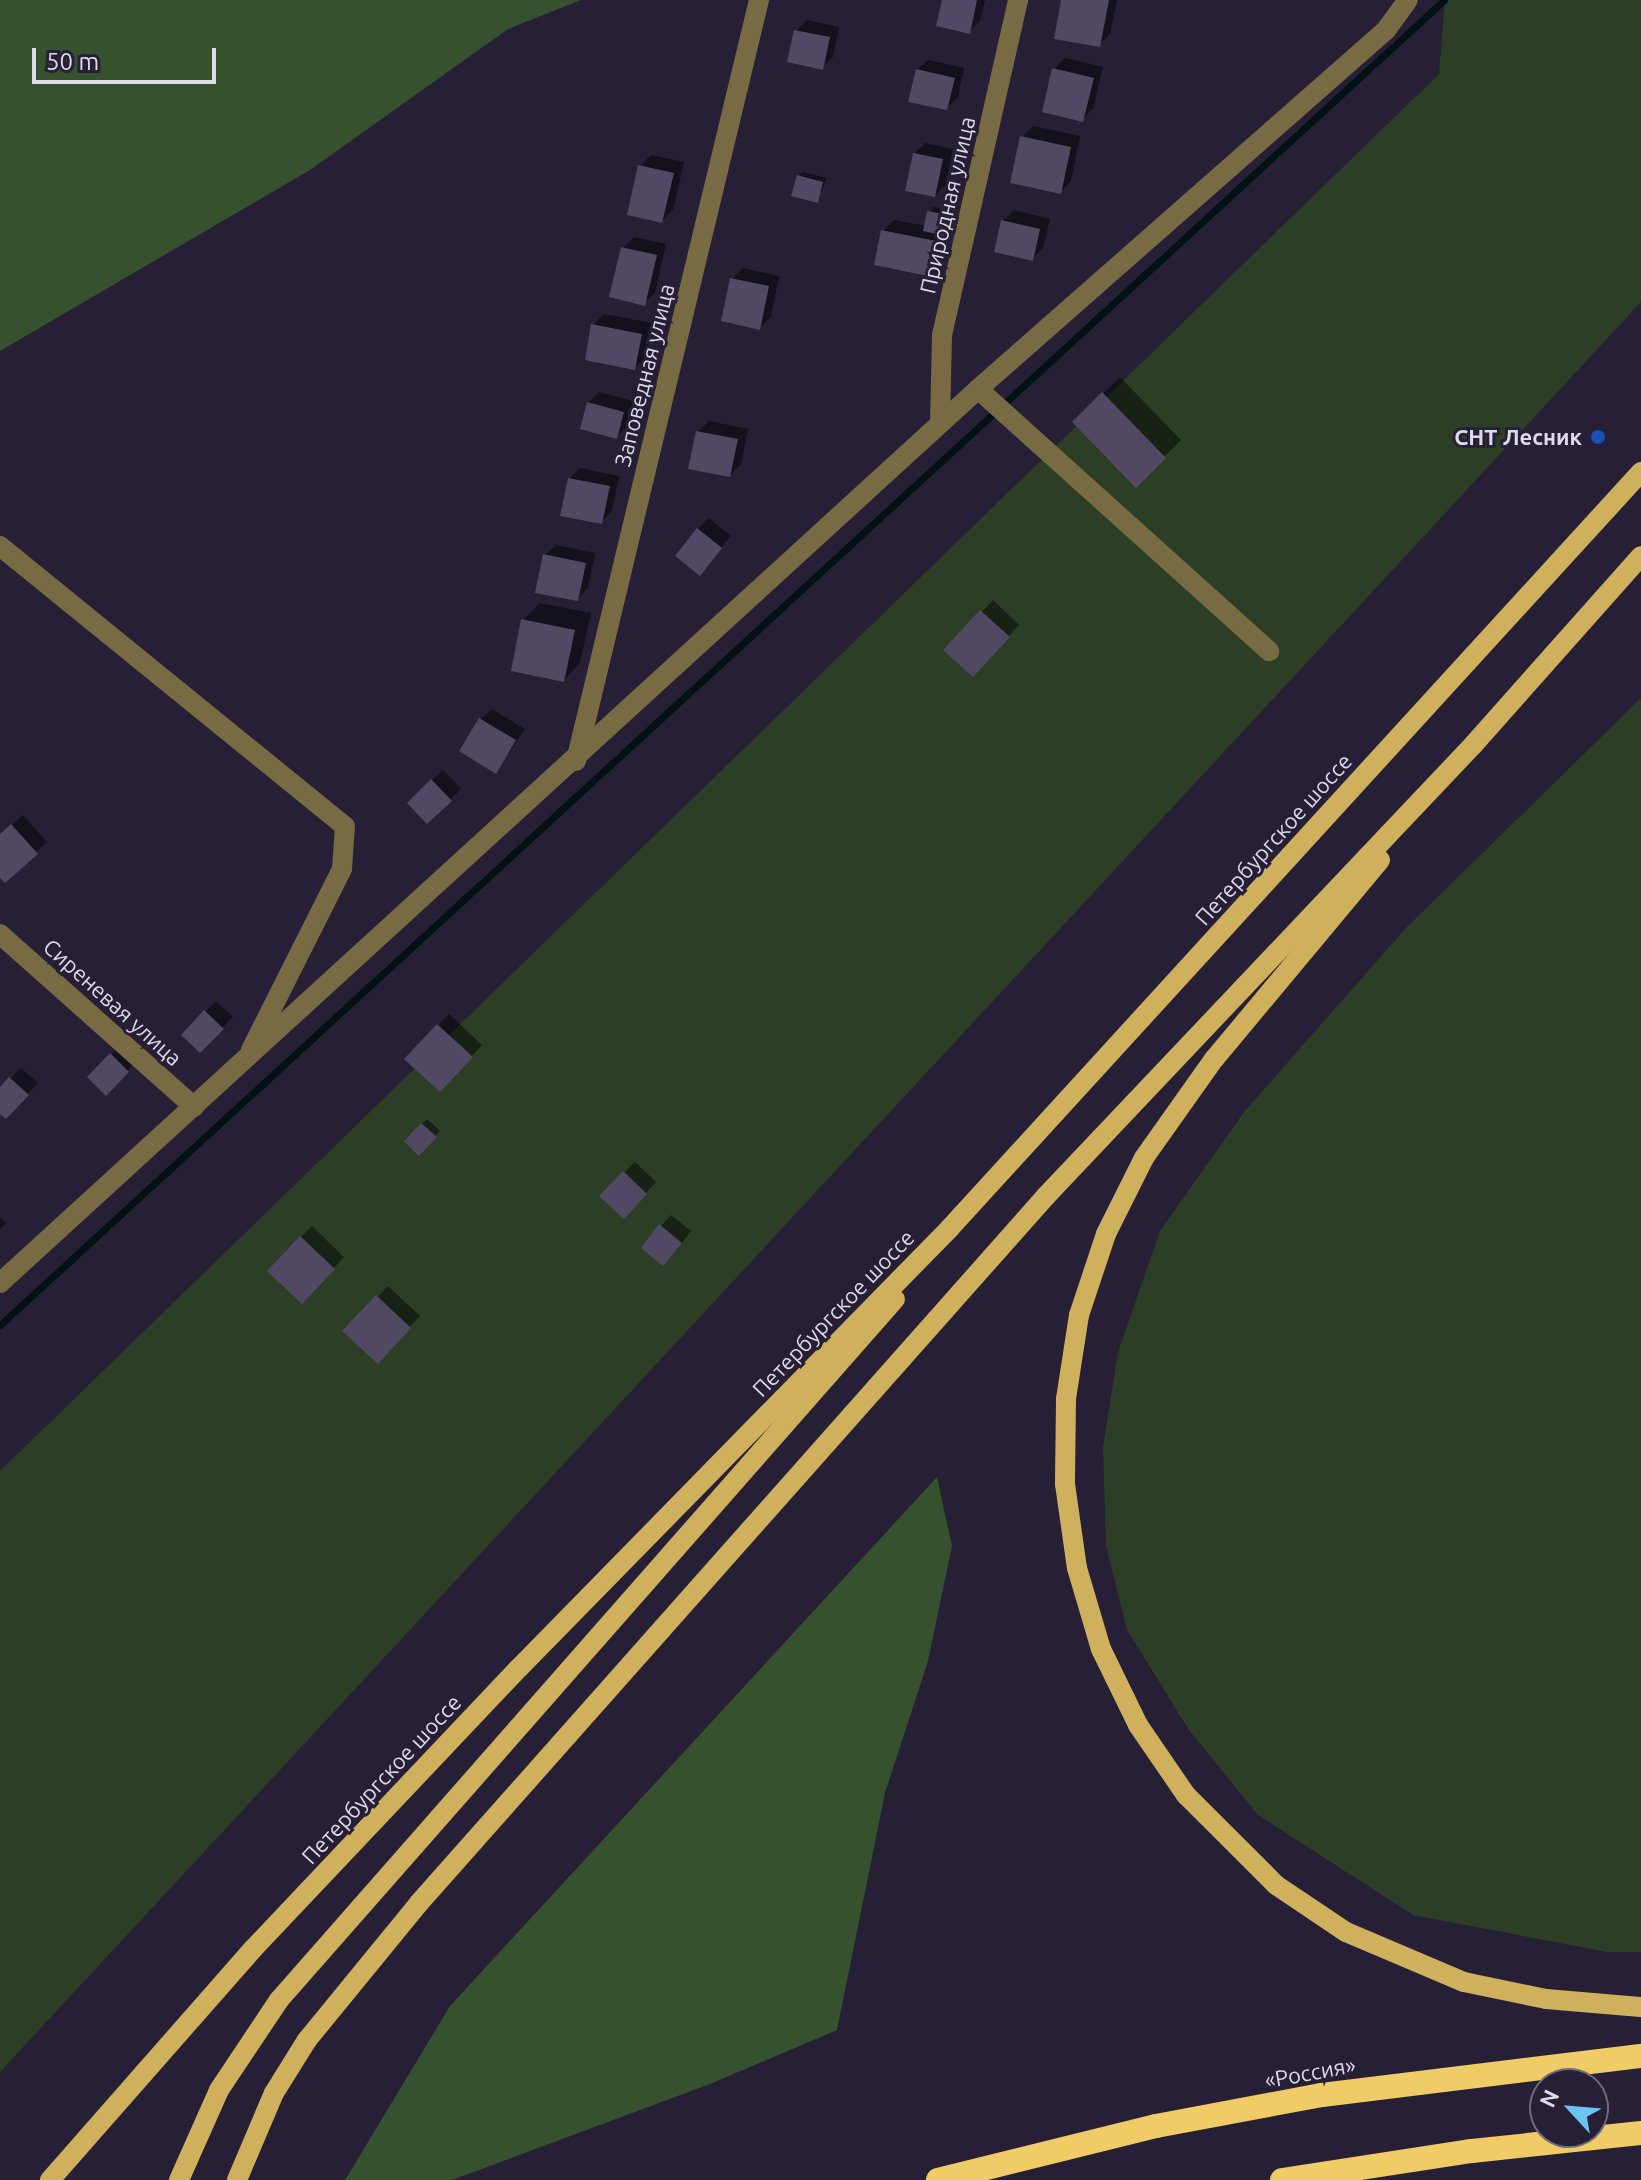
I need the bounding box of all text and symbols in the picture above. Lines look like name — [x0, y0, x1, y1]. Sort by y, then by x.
scale bar — [36, 32, 220, 82]
text: 50 m — [46, 48, 99, 75]
street label: Природная улица — [914, 114, 980, 296]
street label: Заповедная улица — [609, 281, 679, 469]
place label: СНТ Лесник — [1454, 424, 1582, 450]
marker: СНТ Лесник — [1589, 428, 1607, 446]
street label: Петербургское шоссе — [1189, 748, 1357, 930]
street label: Сиреневая улица — [38, 933, 188, 1071]
street label: Петербургское шоссе — [746, 1224, 920, 1402]
street label: Петербургское шоссе — [296, 1689, 466, 1869]
street label: «Россия» — [1263, 2051, 1357, 2093]
north arrow — [1529, 2068, 1609, 2148]
text: N — [1534, 2085, 1564, 2111]

